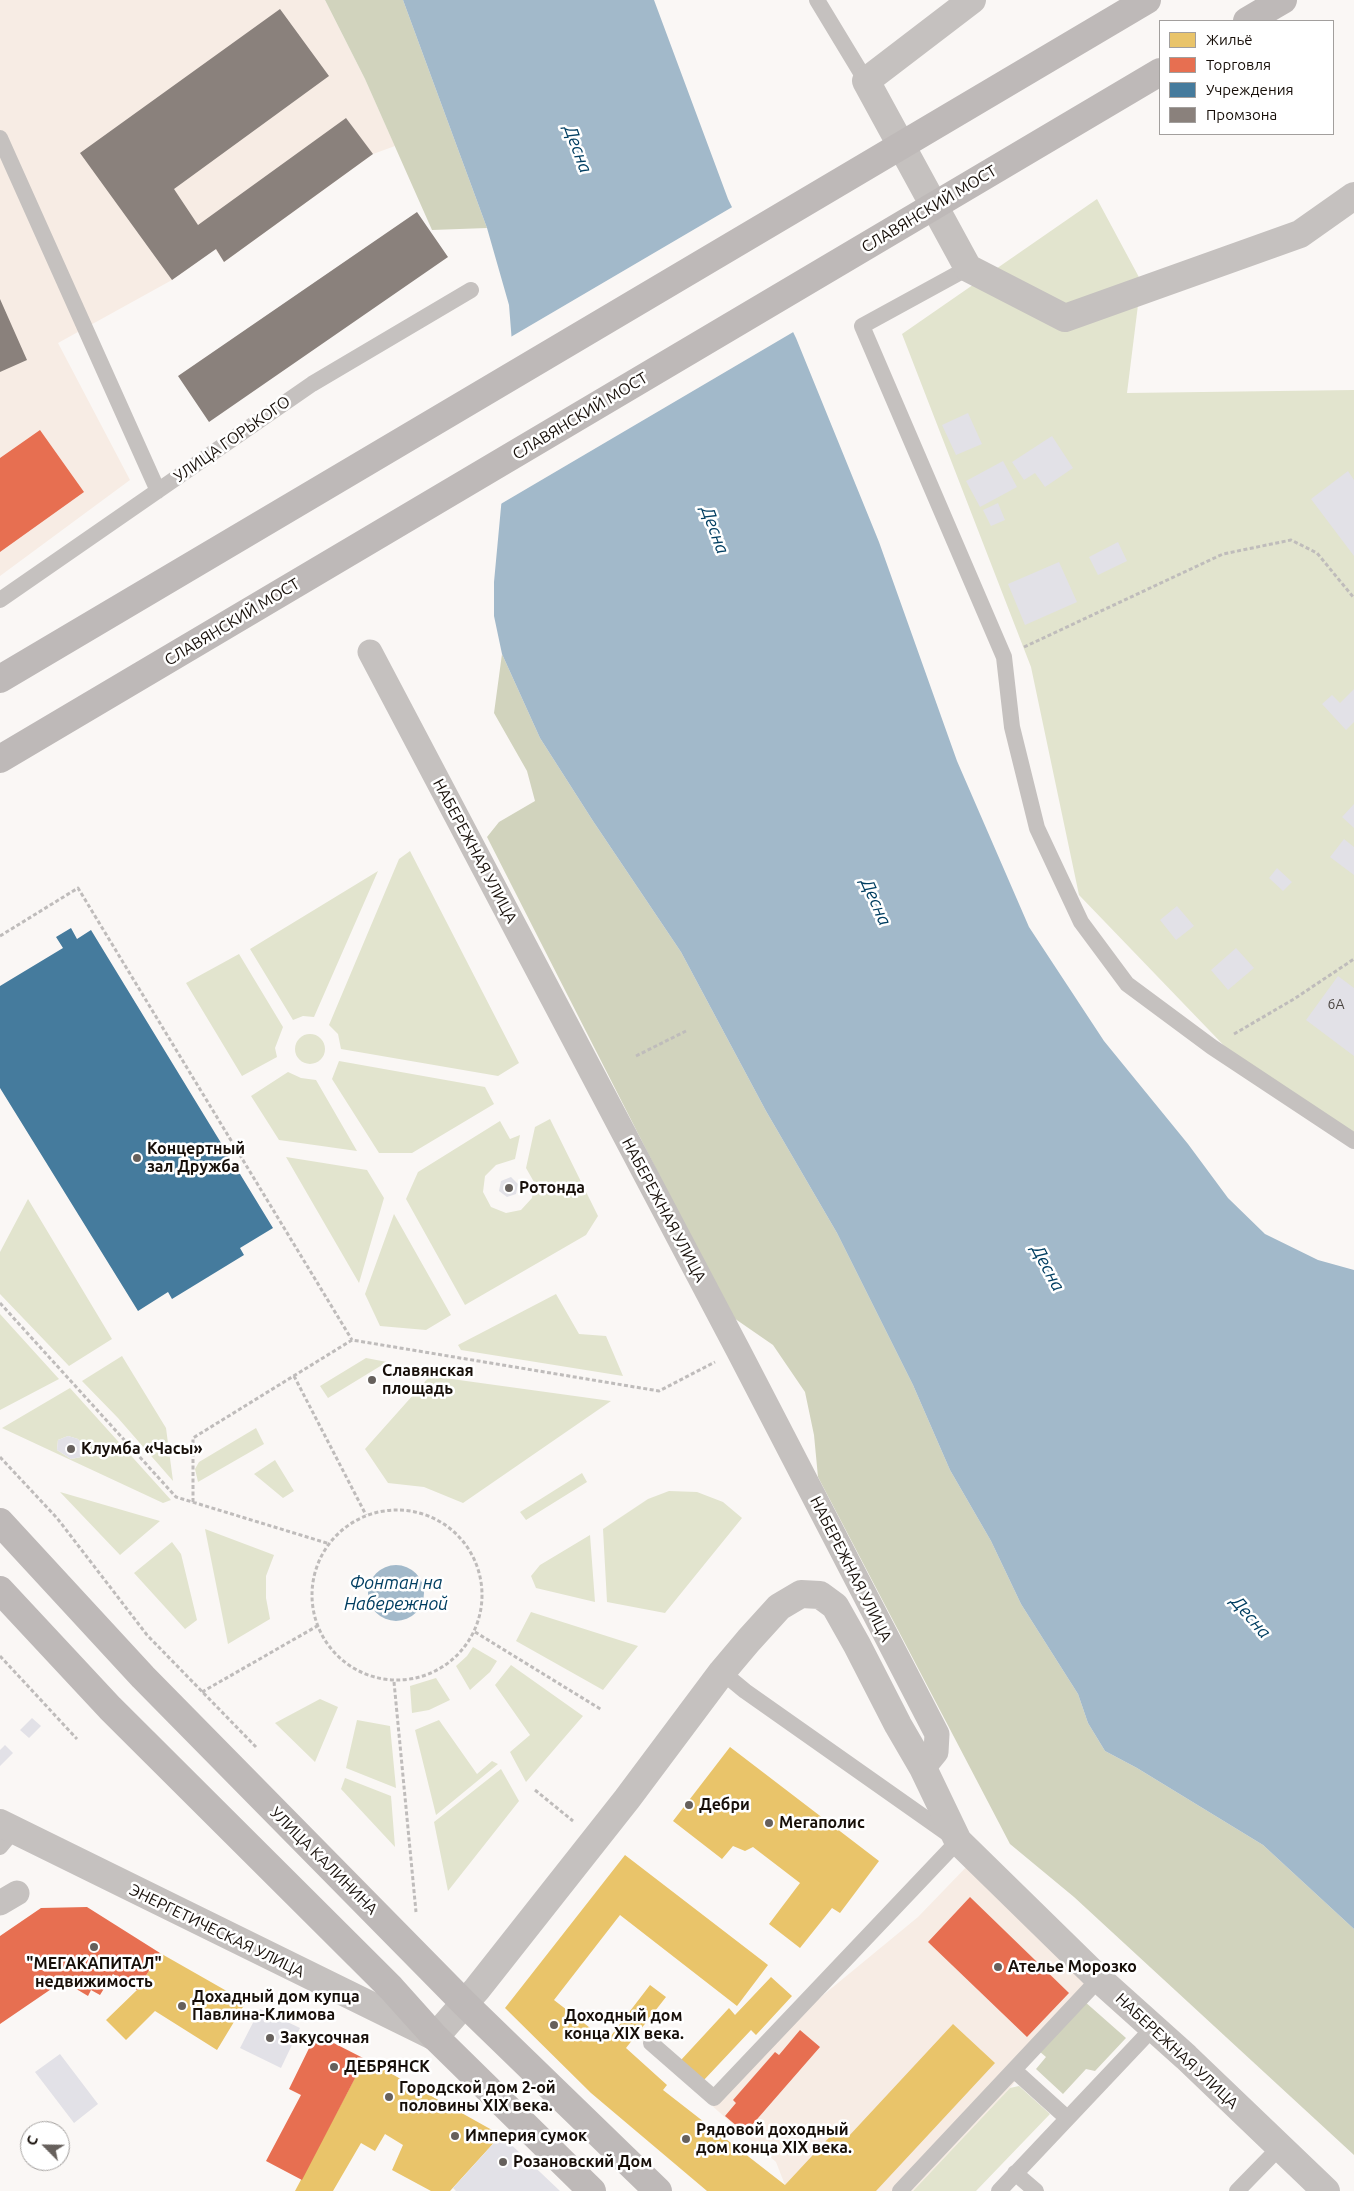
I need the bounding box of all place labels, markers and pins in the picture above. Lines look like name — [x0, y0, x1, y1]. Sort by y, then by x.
place label: Концертный зал Дружба — [147, 1139, 245, 1177]
marker: Концертный зал Дружба — [131, 1152, 143, 1164]
place label: Ротонда — [519, 1178, 585, 1198]
marker: Ротонда — [503, 1182, 515, 1194]
place label: Славянская площадь — [382, 1361, 474, 1399]
marker: Славянская площадь — [366, 1374, 378, 1386]
place label: Клумба «Часы» — [81, 1439, 202, 1459]
marker: Клумба «Часы» — [65, 1443, 77, 1455]
place label: Дебри — [699, 1795, 750, 1815]
marker: Дебри — [683, 1799, 695, 1811]
place label: Мегаполис — [779, 1813, 865, 1833]
marker: Мегаполис — [763, 1817, 775, 1829]
marker: "МЕГАКАПИТАЛ" недвижимость — [88, 1941, 100, 1953]
place label: "МЕГАКАПИТАЛ" недвижимость — [26, 1954, 162, 1992]
place label: Ателье Морозко — [1008, 1957, 1137, 1977]
marker: Ателье Морозко — [992, 1961, 1004, 1973]
place label: Дохадный дом купца Павлина-Климова — [192, 1987, 360, 2025]
marker: Дохадный дом купца Павлина-Климова — [176, 2000, 188, 2012]
place label: Доходный дом конца XIX века. — [564, 2006, 684, 2044]
marker: Доходный дом конца XIX века. — [548, 2019, 560, 2031]
place label: Закусочная — [280, 2028, 370, 2048]
marker: Закусочная — [264, 2032, 276, 2044]
place label: ДЕБРЯНСК — [344, 2057, 430, 2077]
marker: ДЕБРЯНСК — [328, 2061, 340, 2073]
place label: Городской дом 2-ой половины XIX века. — [399, 2078, 556, 2116]
marker: Городской дом 2-ой половины XIX века. — [383, 2091, 395, 2103]
place label: Рядовой доходный дом конца XIX века. — [696, 2120, 852, 2158]
place label: Империя сумок — [465, 2126, 587, 2146]
marker: Империя сумок — [449, 2130, 461, 2142]
marker: Рядовой доходный дом конца XIX века. — [680, 2133, 692, 2145]
place label: Розановский Дом — [513, 2152, 652, 2172]
marker: Розановский Дом — [497, 2156, 509, 2168]

